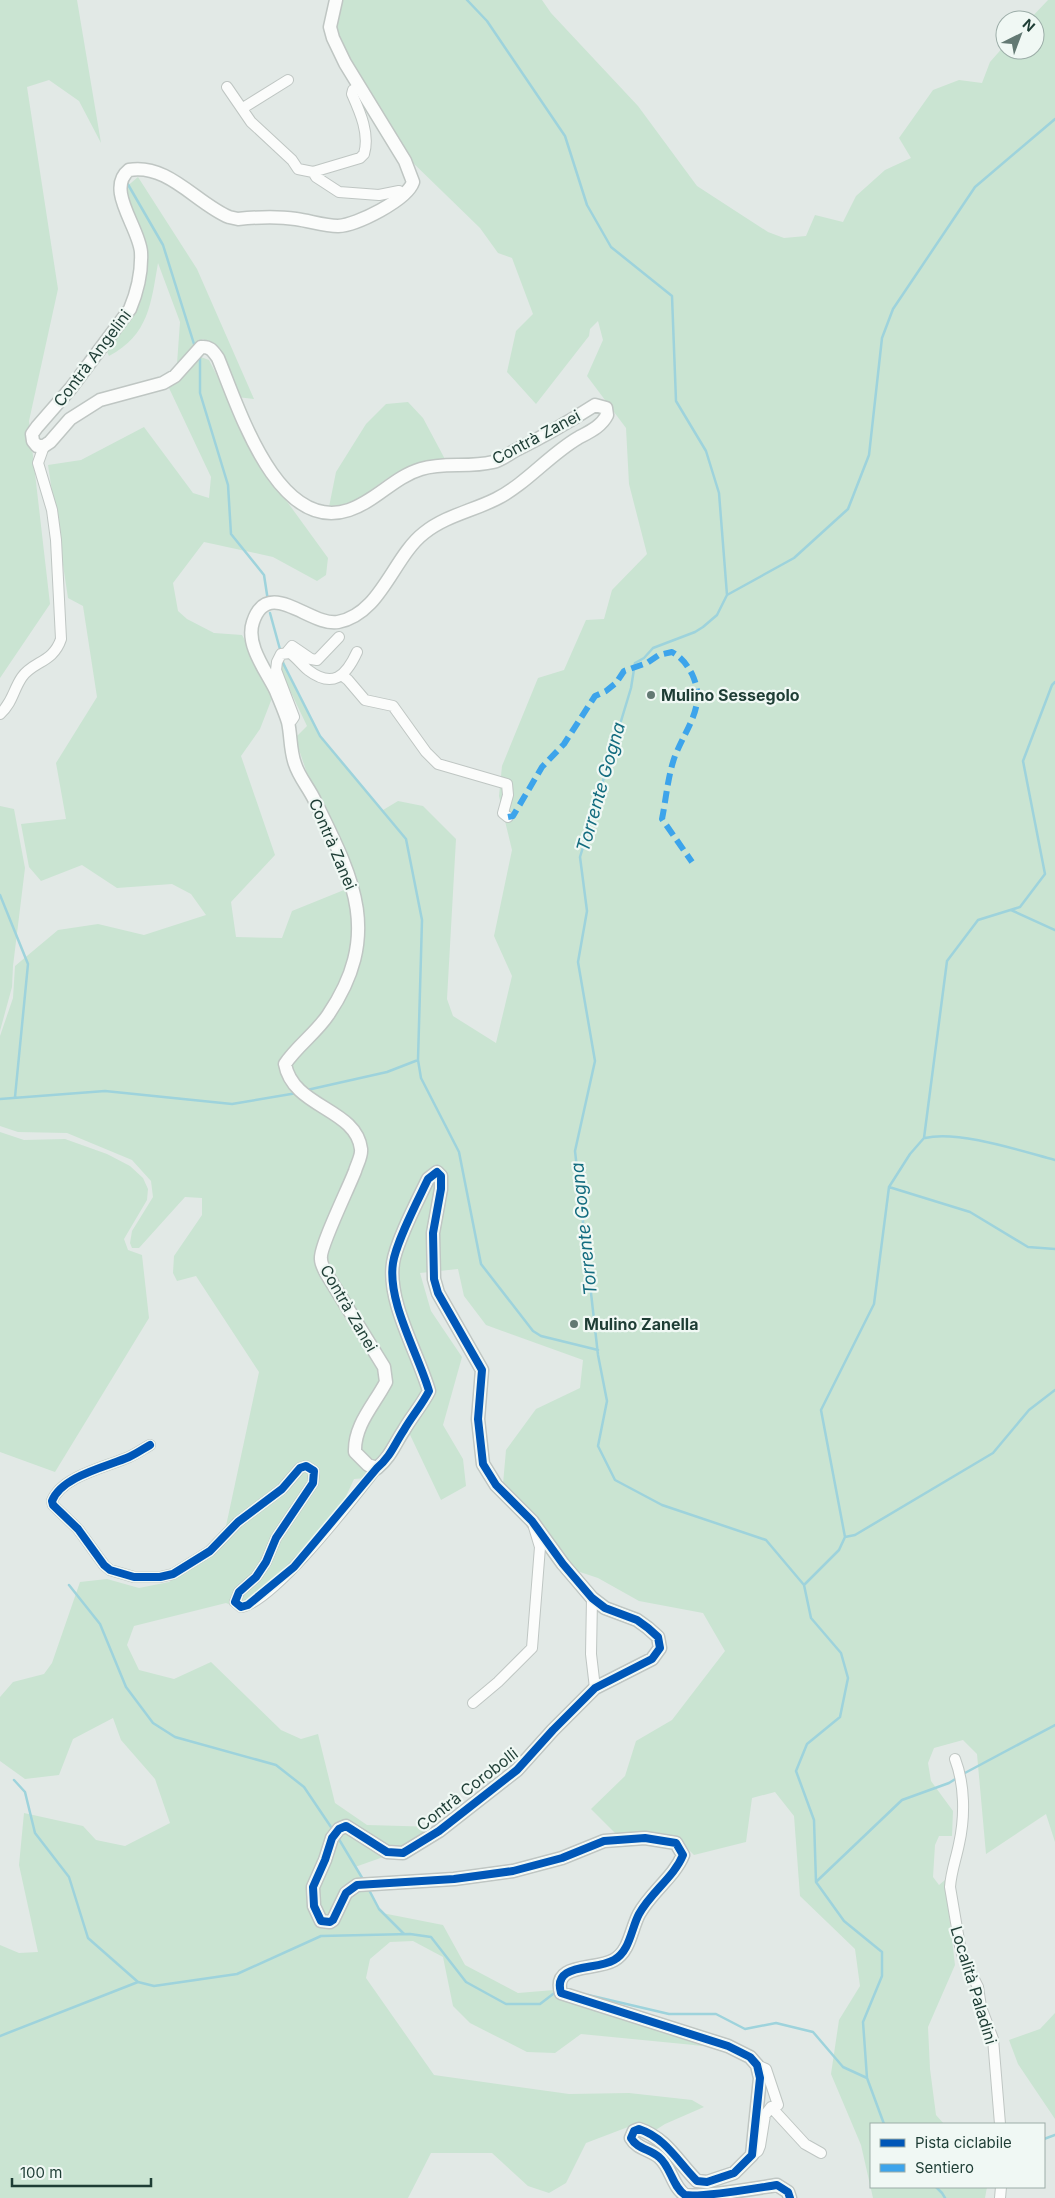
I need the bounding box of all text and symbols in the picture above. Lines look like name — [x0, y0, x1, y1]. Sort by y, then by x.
north arrow — [995, 10, 1045, 60]
text: N — [1019, 15, 1039, 35]
street label: Contrà Angelini — [49, 306, 135, 410]
street label: Contrà Zanei — [488, 405, 584, 469]
place label: Mulino Sessegolo — [661, 685, 800, 705]
marker: Mulino Sessegolo — [645, 689, 657, 701]
water label: Torrente Gogna — [572, 720, 629, 854]
street label: Contrà Zanei — [305, 795, 361, 893]
water label: Torrente Gogna — [566, 1161, 601, 1297]
street label: Contrà Zanei — [316, 1261, 382, 1355]
place label: Mulino Zanella — [584, 1314, 698, 1334]
marker: Mulino Zanella — [568, 1318, 580, 1330]
street label: Contrà Corobolli — [412, 1743, 522, 1835]
street label: Località Paladini — [947, 1923, 1001, 2047]
legend — [870, 2123, 1045, 2188]
text: Pista ciclabile — [915, 2133, 1012, 2152]
scale bar — [12, 2156, 151, 2188]
text: Sentiero — [915, 2158, 974, 2177]
text: 100 m — [20, 2163, 62, 2182]

